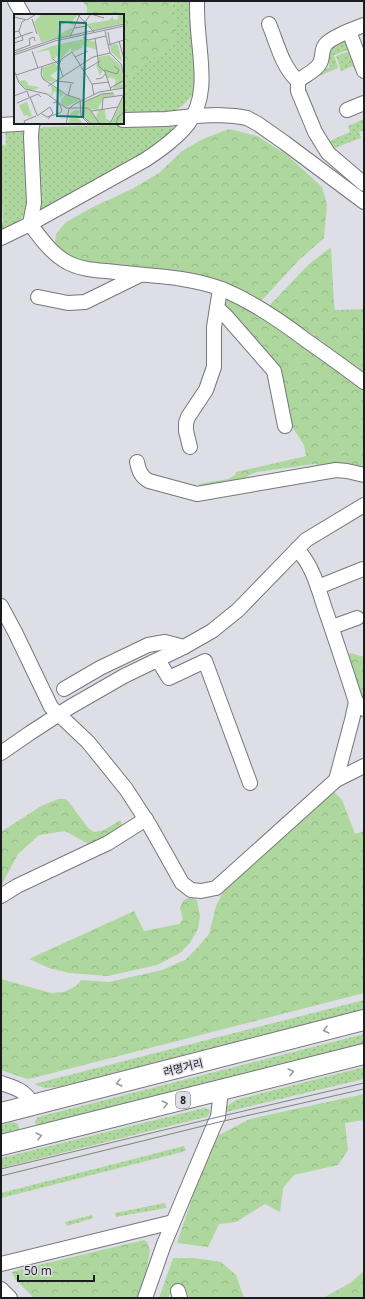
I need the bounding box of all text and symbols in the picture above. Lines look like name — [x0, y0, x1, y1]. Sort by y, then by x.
inset map — [14, 14, 124, 124]
one-way arrow — [323, 1025, 330, 1034]
street label: 려명거리 — [162, 1055, 204, 1079]
one-way arrow — [287, 1068, 294, 1077]
one-way arrow — [116, 1078, 123, 1087]
road number: 8 — [176, 1092, 190, 1108]
one-way arrow — [161, 1100, 168, 1109]
one-way arrow — [35, 1132, 42, 1141]
scale bar — [18, 1257, 94, 1283]
text: 50 m — [24, 1262, 52, 1279]

